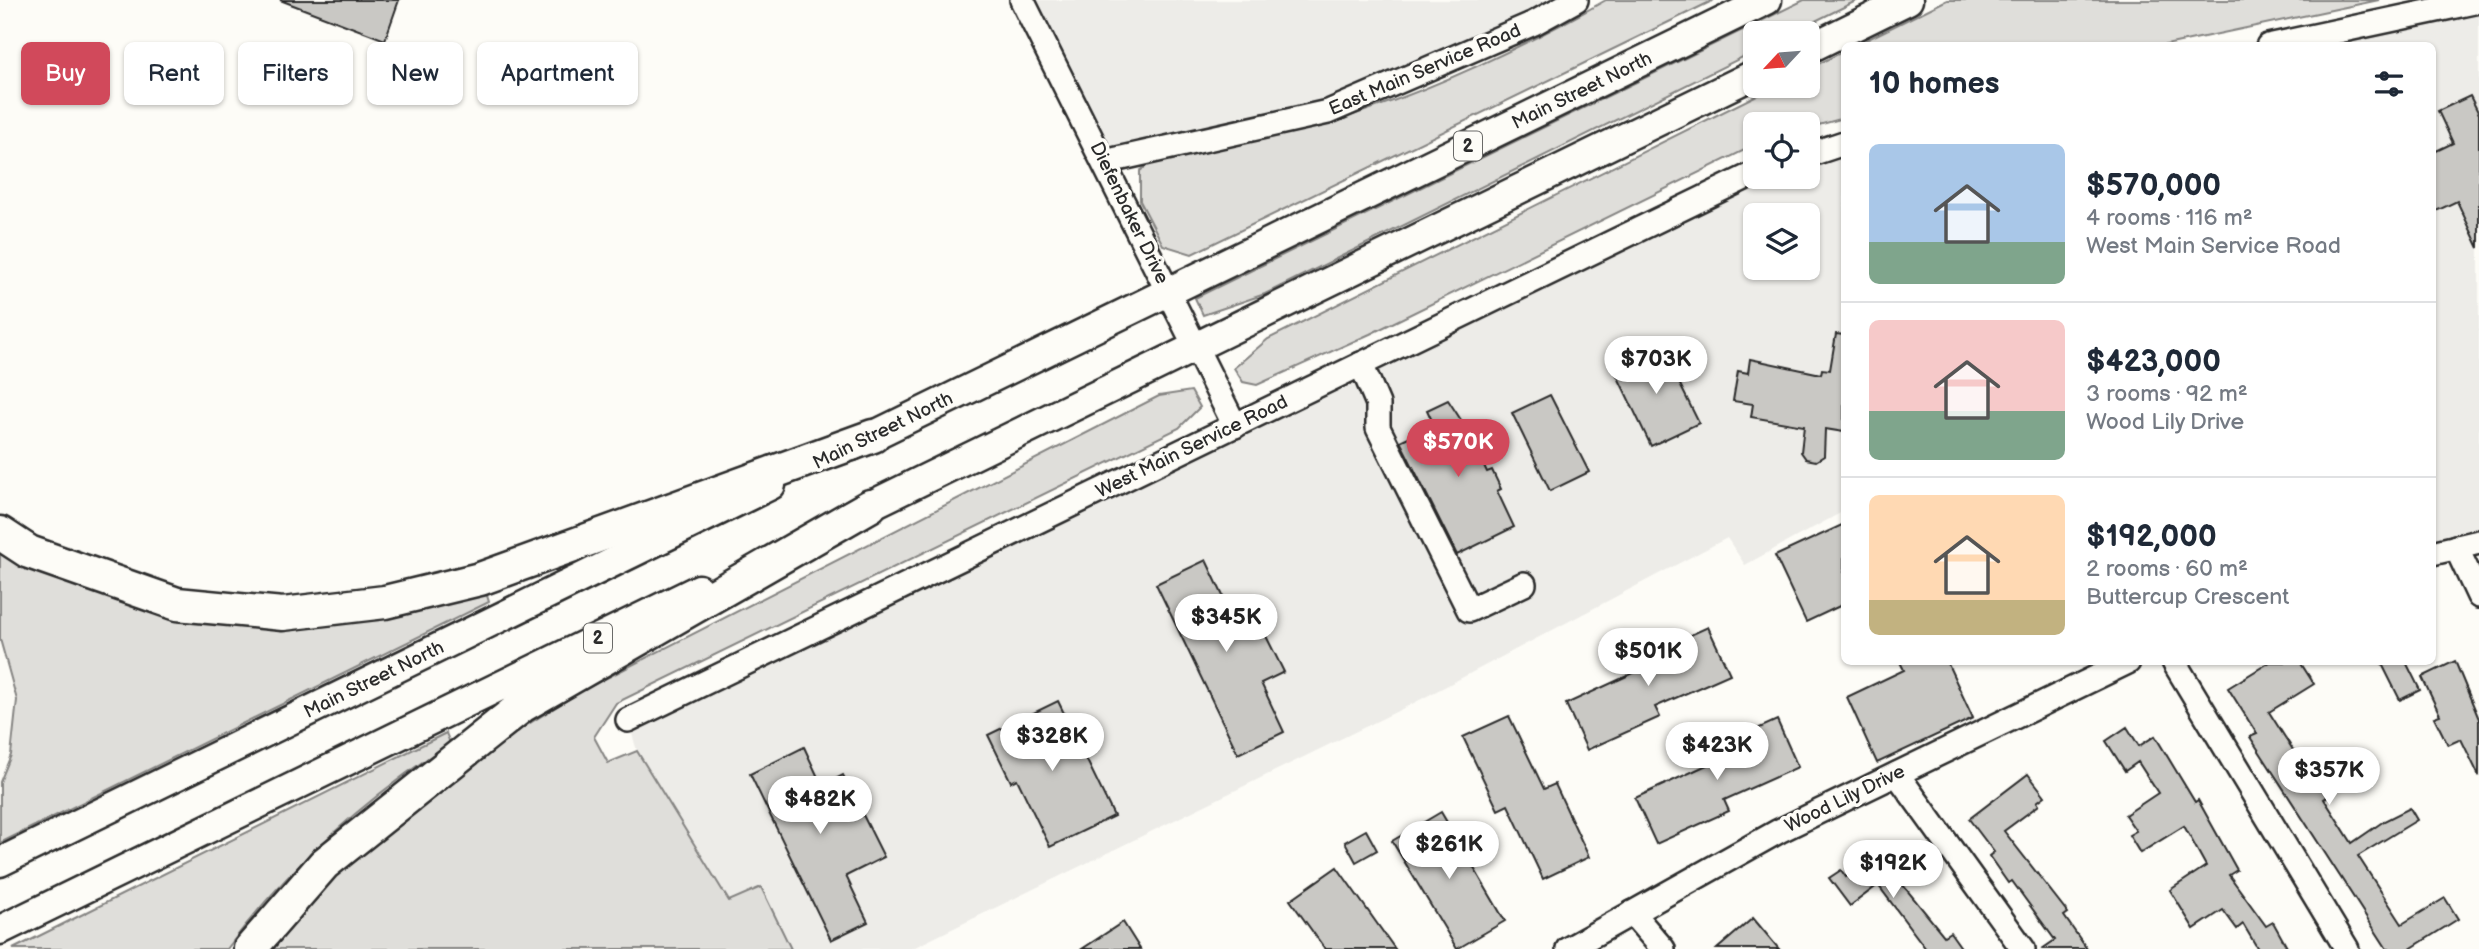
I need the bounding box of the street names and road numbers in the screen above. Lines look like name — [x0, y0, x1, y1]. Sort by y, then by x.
street label: East Main Service Road — [1326, 19, 1524, 121]
street label: Main Street North — [1508, 47, 1656, 135]
road number: 2 — [1454, 132, 1482, 160]
street label: Diefenbaker Drive — [1085, 138, 1173, 288]
street label: Main Street North — [809, 387, 957, 475]
street label: West Main Service Road — [1092, 391, 1292, 503]
road number: 2 — [584, 624, 612, 652]
street label: Main Street North — [300, 636, 448, 724]
street label: Wood Lily Drive — [1781, 760, 1909, 838]

